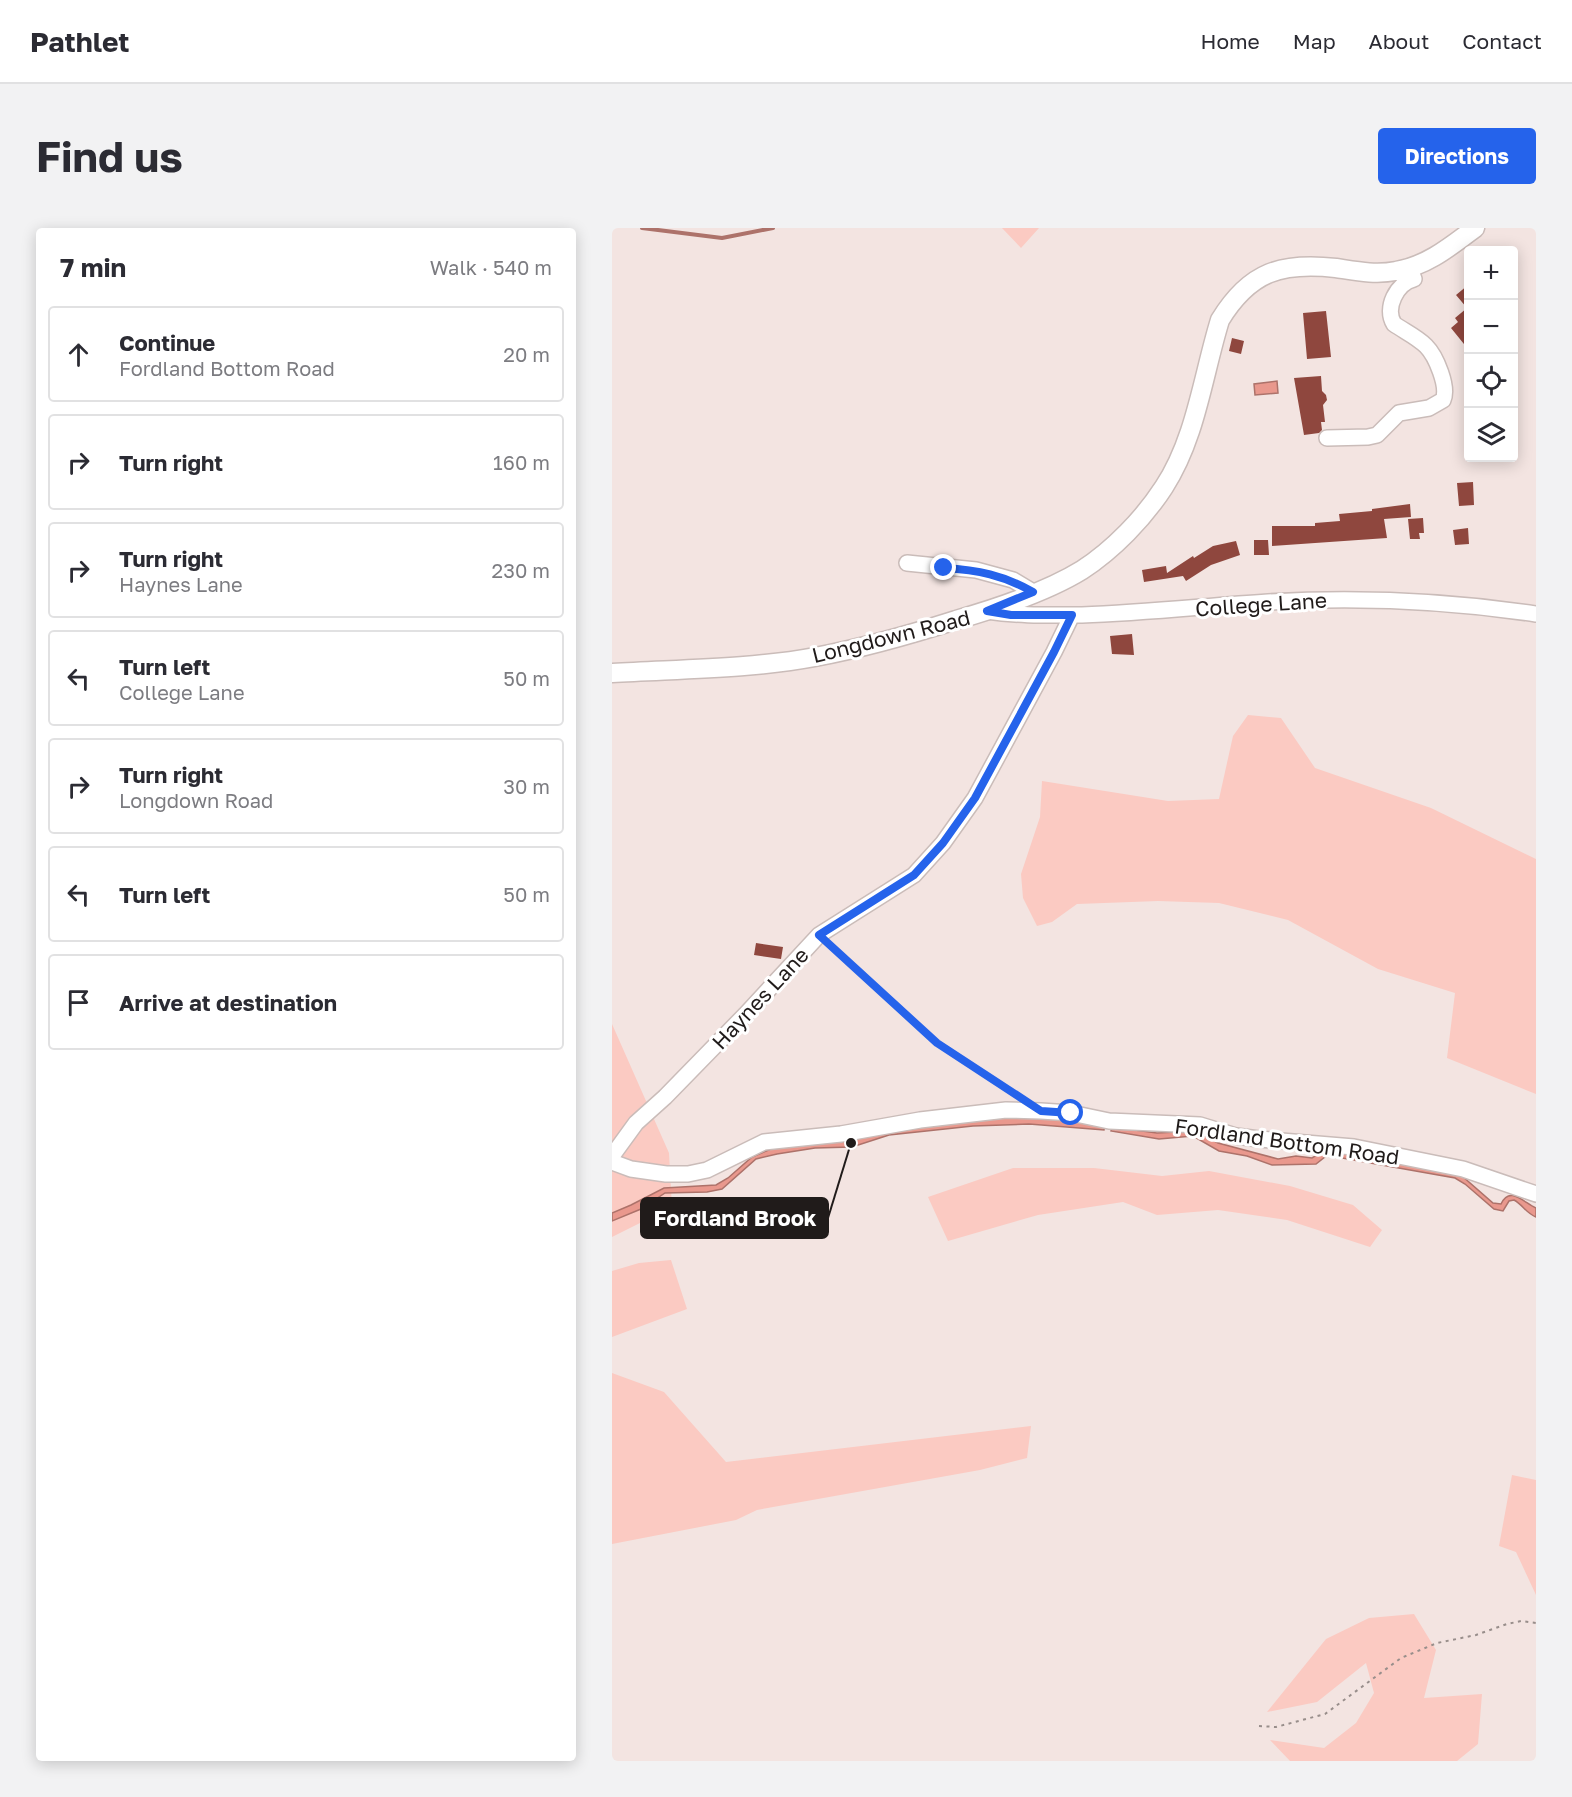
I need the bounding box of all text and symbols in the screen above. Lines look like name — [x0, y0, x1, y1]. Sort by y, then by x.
text: Pathlet — [30, 25, 130, 58]
text: Home — [1200, 28, 1260, 54]
text: Map — [1293, 28, 1336, 54]
text: About — [1369, 28, 1429, 54]
text: Contact — [1462, 28, 1542, 54]
button: Directions — [1378, 128, 1536, 184]
text: Find us — [36, 131, 183, 181]
map controls — [1464, 246, 1518, 462]
button: + — [1464, 246, 1518, 300]
text: 7 min — [60, 252, 126, 283]
text: Walk · 540 m — [430, 255, 552, 279]
button: − — [1464, 300, 1518, 354]
text: Continue — [119, 329, 215, 356]
icon: ahead — [62, 338, 95, 371]
text: 20 m — [503, 342, 550, 366]
button: locate — [1464, 354, 1518, 408]
text: Fordland Bottom Road — [119, 356, 335, 380]
button: layers — [1464, 408, 1518, 462]
icon: right — [62, 446, 95, 479]
text: Turn right — [119, 449, 223, 476]
text: 160 m — [493, 450, 550, 474]
text: Turn right — [119, 545, 223, 572]
icon: right — [62, 554, 95, 587]
route end — [930, 554, 956, 580]
text: 230 m — [492, 558, 550, 582]
text: Haynes Lane — [119, 572, 243, 596]
street label: College Lane — [1194, 586, 1328, 622]
street label: Longdown Road — [809, 604, 973, 668]
text: Turn left — [119, 653, 210, 680]
icon: left — [62, 662, 95, 695]
text: 50 m — [503, 666, 550, 690]
text: College Lane — [119, 680, 245, 704]
text: Turn right — [119, 761, 223, 788]
icon: right — [62, 770, 95, 803]
text: 30 m — [503, 774, 550, 798]
text: Longdown Road — [119, 788, 273, 812]
icon: left — [62, 878, 95, 911]
text: Turn left — [119, 881, 210, 908]
text: 50 m — [503, 882, 550, 906]
street label: Haynes Lane — [706, 942, 814, 1054]
icon: arrive — [62, 986, 95, 1019]
text: Arrive at destination — [119, 989, 337, 1016]
route start — [1057, 1099, 1083, 1125]
street label: Fordland Bottom Road — [1173, 1112, 1401, 1170]
callout: Fordland Brook — [641, 1198, 828, 1238]
text: Fordland Brook — [653, 1204, 817, 1231]

